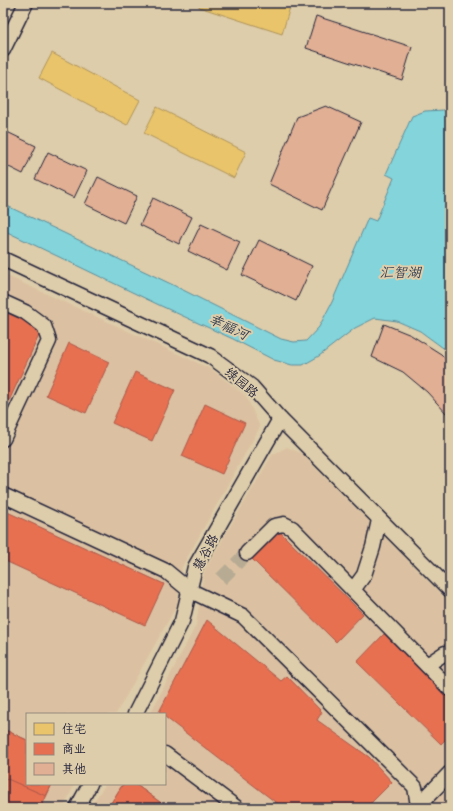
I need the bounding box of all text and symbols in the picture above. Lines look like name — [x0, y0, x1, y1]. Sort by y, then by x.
water label: 汇智湖 — [379, 262, 423, 281]
water label: 幸福河 — [206, 309, 254, 344]
street label: 绿园路 — [221, 363, 263, 401]
street label: 慧谷路 — [188, 531, 222, 573]
legend — [26, 713, 166, 785]
text: 住宅 — [62, 720, 86, 737]
text: 商业 — [62, 740, 86, 757]
text: 其他 — [62, 760, 86, 777]

